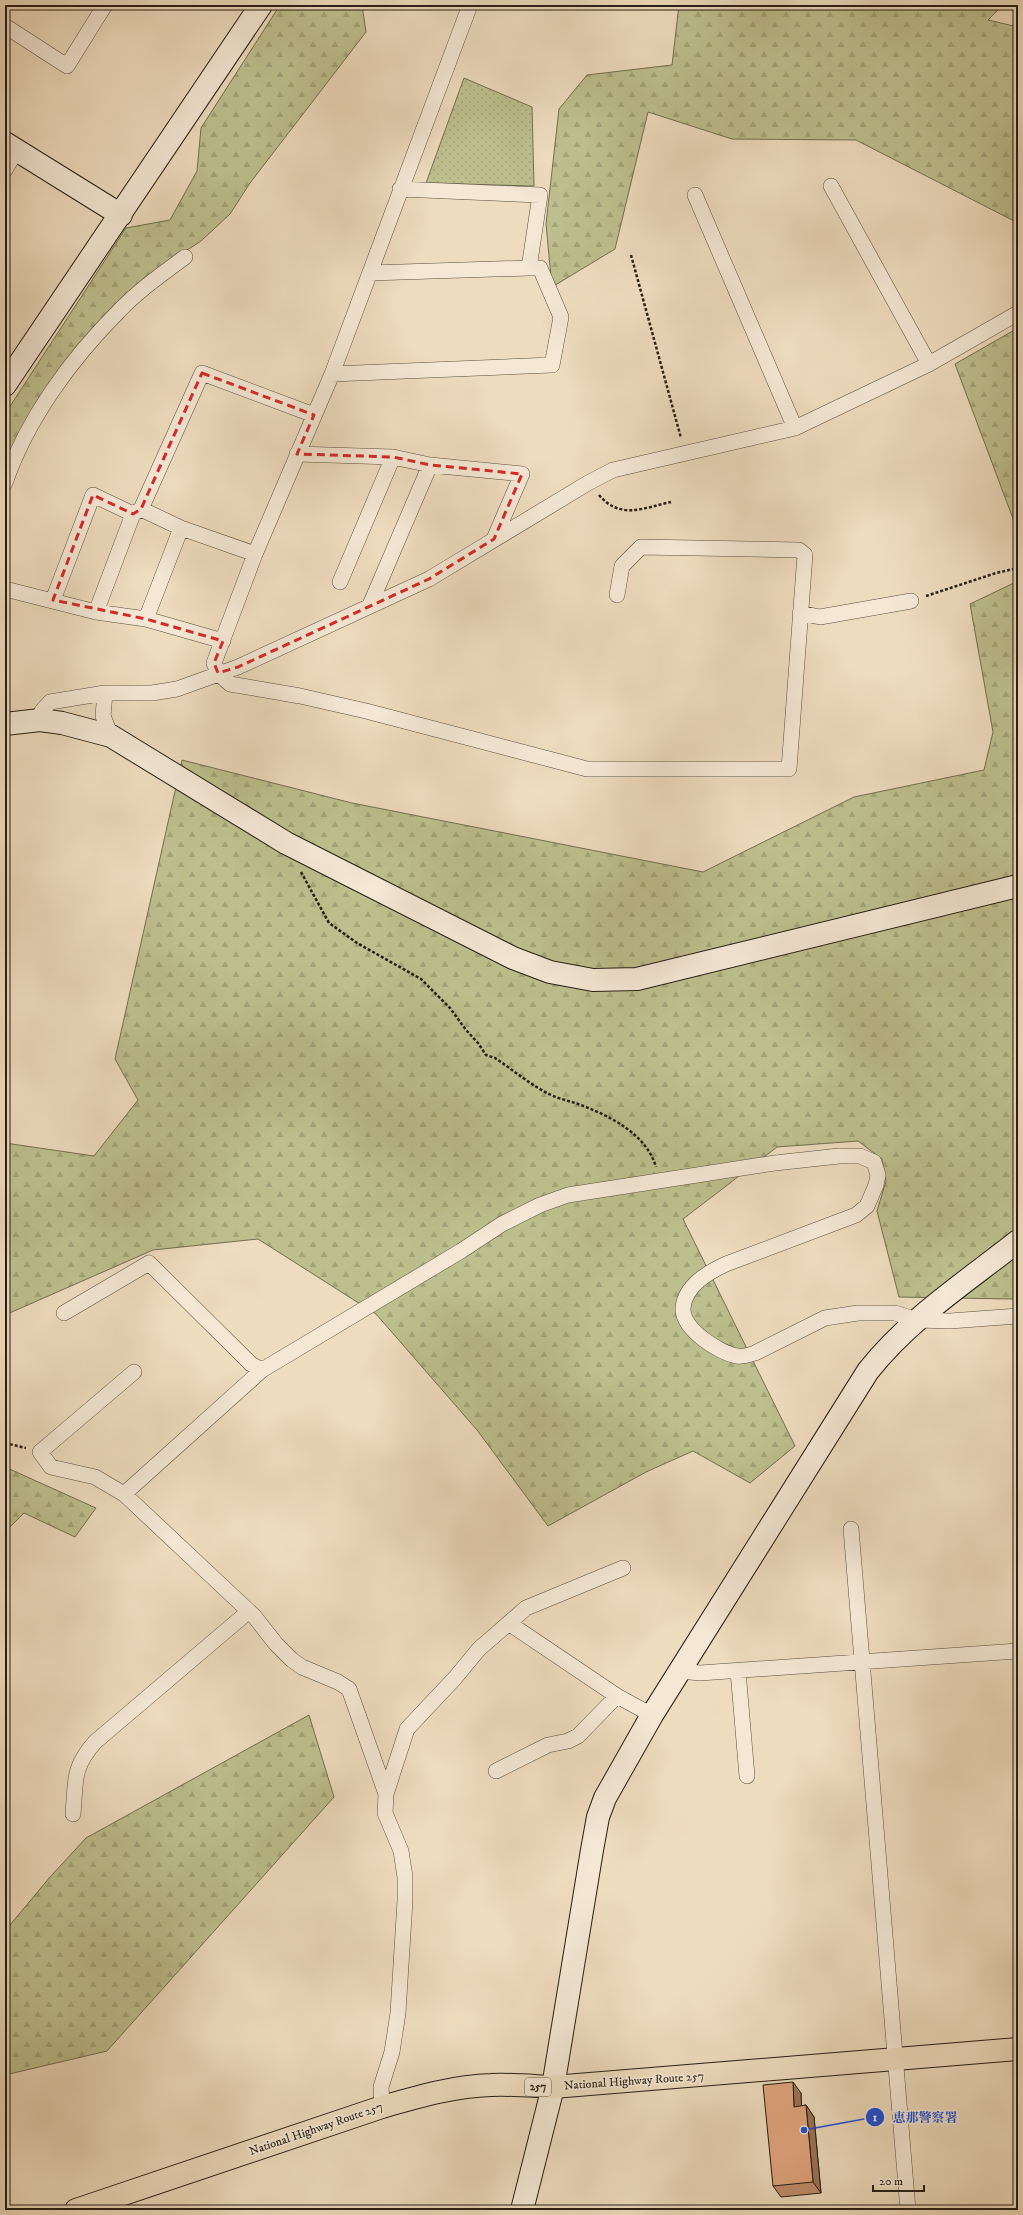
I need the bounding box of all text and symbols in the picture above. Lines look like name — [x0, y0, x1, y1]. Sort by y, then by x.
street label: National Highway Route 257 — [564, 2069, 704, 2093]
road number: 257 — [525, 2078, 551, 2096]
street label: National Highway Route 257 — [247, 2099, 385, 2159]
callout: 恵那警察署 — [865, 2105, 966, 2130]
text: 1 — [873, 2110, 878, 2125]
text: 恵那警察署 — [892, 2110, 958, 2126]
scale bar — [873, 2167, 924, 2193]
text: 20 m — [879, 2174, 903, 2189]

